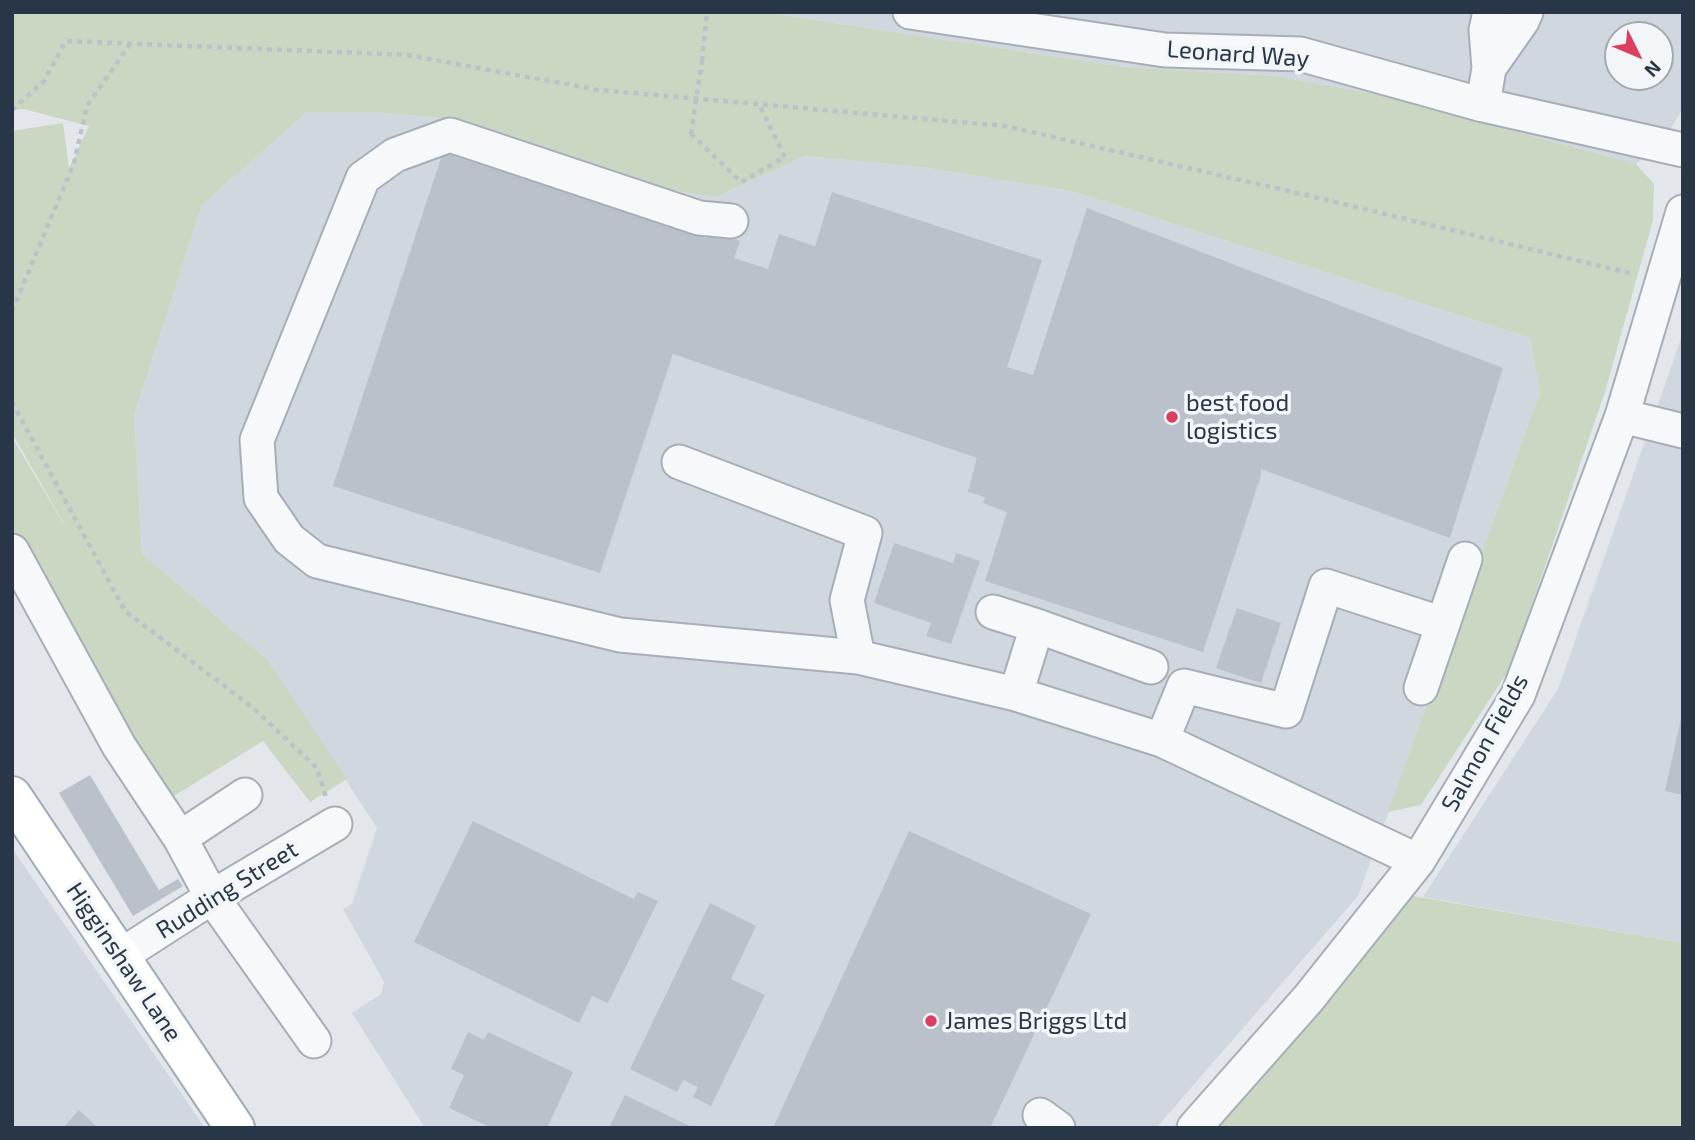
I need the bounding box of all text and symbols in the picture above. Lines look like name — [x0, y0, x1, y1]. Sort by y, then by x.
north arrow — [1604, 21, 1674, 91]
street label: Leonard Way — [1166, 35, 1310, 73]
text: N — [1640, 56, 1666, 82]
place label: best food logistics — [1186, 389, 1289, 445]
marker: best food logistics — [1164, 409, 1180, 425]
street label: Salmon Fields — [1435, 669, 1535, 817]
street label: Rudding Street — [151, 835, 303, 945]
street label: Higginshaw Lane — [60, 877, 188, 1047]
place label: James Briggs Ltd — [945, 1007, 1127, 1035]
marker: James Briggs Ltd — [923, 1013, 939, 1029]

